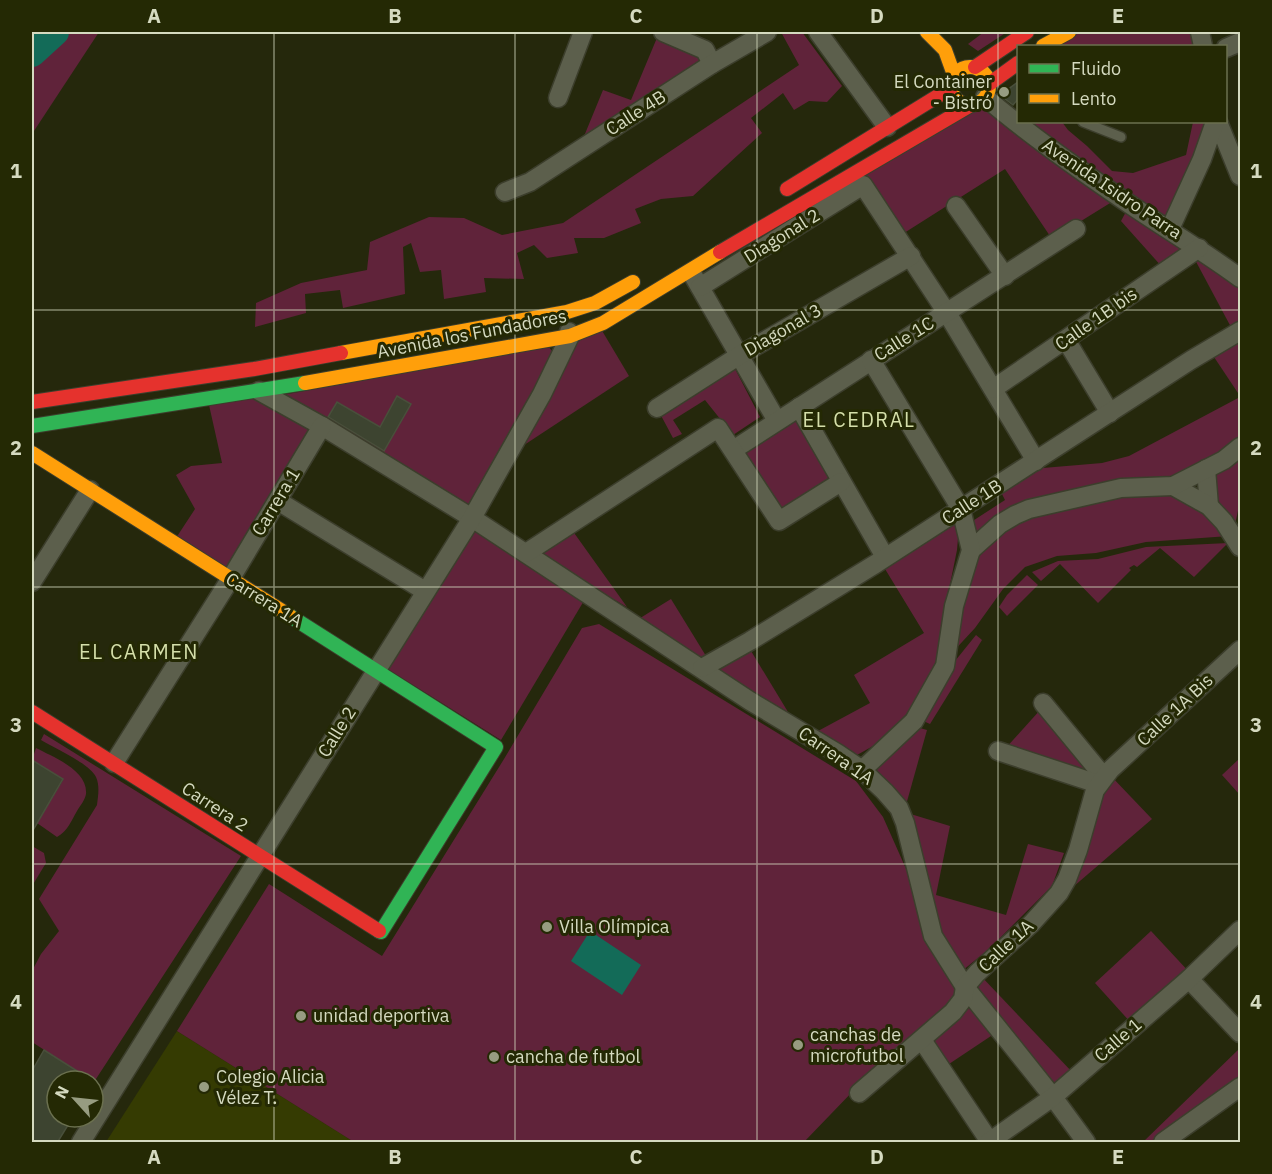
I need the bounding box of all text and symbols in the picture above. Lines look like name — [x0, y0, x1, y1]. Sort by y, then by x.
text: A — [147, 2, 161, 29]
text: B — [388, 2, 402, 29]
text: C — [629, 2, 643, 29]
text: D — [870, 2, 884, 29]
text: E — [1112, 2, 1124, 29]
legend — [1017, 45, 1227, 123]
text: Fluido — [1071, 57, 1121, 80]
place label: El Container - Bistró — [894, 70, 992, 114]
street label: Calle 4B — [601, 85, 670, 141]
marker: El Container - Bistró — [997, 85, 1011, 99]
text: Lento — [1071, 87, 1116, 110]
street label: Avenida Isidro Parra — [1038, 133, 1187, 244]
text: 1 — [10, 157, 22, 184]
text: 1 — [1250, 157, 1262, 184]
street label: Diagonal 2 — [739, 203, 824, 268]
street label: Calle 1B bis — [1050, 282, 1141, 355]
street label: Diagonal 3 — [740, 298, 826, 361]
street label: Avenida los Fundadores — [375, 304, 569, 363]
street label: Calle 1C — [869, 311, 938, 366]
district label: EL CEDRAL — [802, 406, 916, 433]
text: 2 — [10, 434, 22, 461]
text: 2 — [1250, 434, 1262, 461]
street label: Carrera 1 — [246, 464, 305, 540]
street label: Calle 1B — [937, 474, 1006, 530]
street label: Carrera 1A — [221, 567, 307, 632]
district label: EL CARMEN — [79, 638, 199, 665]
street label: Calle 1A Bis — [1132, 668, 1218, 751]
street label: Calle 2 — [312, 702, 361, 761]
text: 3 — [10, 711, 22, 738]
text: 3 — [1250, 711, 1262, 738]
street label: Carrera 1A — [794, 721, 879, 790]
street label: Carrera 2 — [178, 777, 253, 837]
street label: Calle 1A — [973, 914, 1038, 977]
place label: Villa Olímpica — [559, 915, 670, 938]
marker: Villa Olímpica — [540, 920, 554, 934]
text: 4 — [10, 988, 22, 1015]
text: 4 — [1250, 988, 1262, 1015]
place label: unidad deportiva — [313, 1004, 450, 1027]
marker: unidad deportiva — [294, 1009, 308, 1023]
street label: Calle 1 — [1089, 1013, 1146, 1066]
place label: canchas de microfutbol — [810, 1023, 904, 1067]
marker: canchas de microfutbol — [791, 1038, 805, 1052]
place label: cancha de futbol — [506, 1045, 640, 1068]
marker: cancha de futbol — [487, 1050, 501, 1064]
place label: Colegio Alicia Vélez T. — [216, 1065, 325, 1109]
north arrow — [45, 1069, 105, 1129]
marker: Colegio Alicia Vélez T. — [197, 1080, 211, 1094]
text: N — [50, 1082, 73, 1102]
text: A — [147, 1143, 161, 1170]
text: B — [388, 1143, 402, 1170]
text: C — [629, 1143, 643, 1170]
text: D — [870, 1143, 884, 1170]
text: E — [1112, 1143, 1124, 1170]

